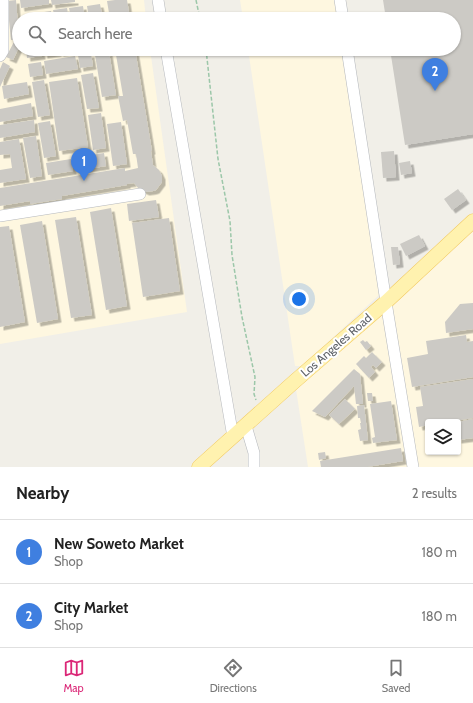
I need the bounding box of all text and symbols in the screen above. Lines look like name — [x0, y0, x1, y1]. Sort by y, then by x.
search box — [12, 12, 461, 56]
icon: search — [26, 23, 48, 45]
text: Search here — [58, 25, 133, 43]
pin: 2 — [422, 58, 448, 91]
pin: 1 — [71, 148, 97, 181]
your location — [289, 289, 309, 309]
street label: Los Angeles Road — [297, 310, 375, 380]
map controls — [425, 419, 461, 455]
button: layers — [425, 419, 461, 455]
text: Nearby — [16, 483, 69, 503]
text: 2 results — [412, 485, 457, 501]
text: New Soweto Market — [54, 535, 184, 553]
text: 1 — [27, 544, 31, 560]
text: 180 m — [421, 544, 457, 560]
text: Shop — [54, 553, 83, 569]
text: City Market — [54, 599, 128, 617]
text: 2 — [26, 608, 32, 624]
text: 180 m — [421, 608, 457, 624]
text: Shop — [54, 617, 83, 633]
tab: Map — [63, 657, 85, 695]
tab: Directions — [210, 657, 257, 695]
tab: Saved — [382, 657, 410, 695]

